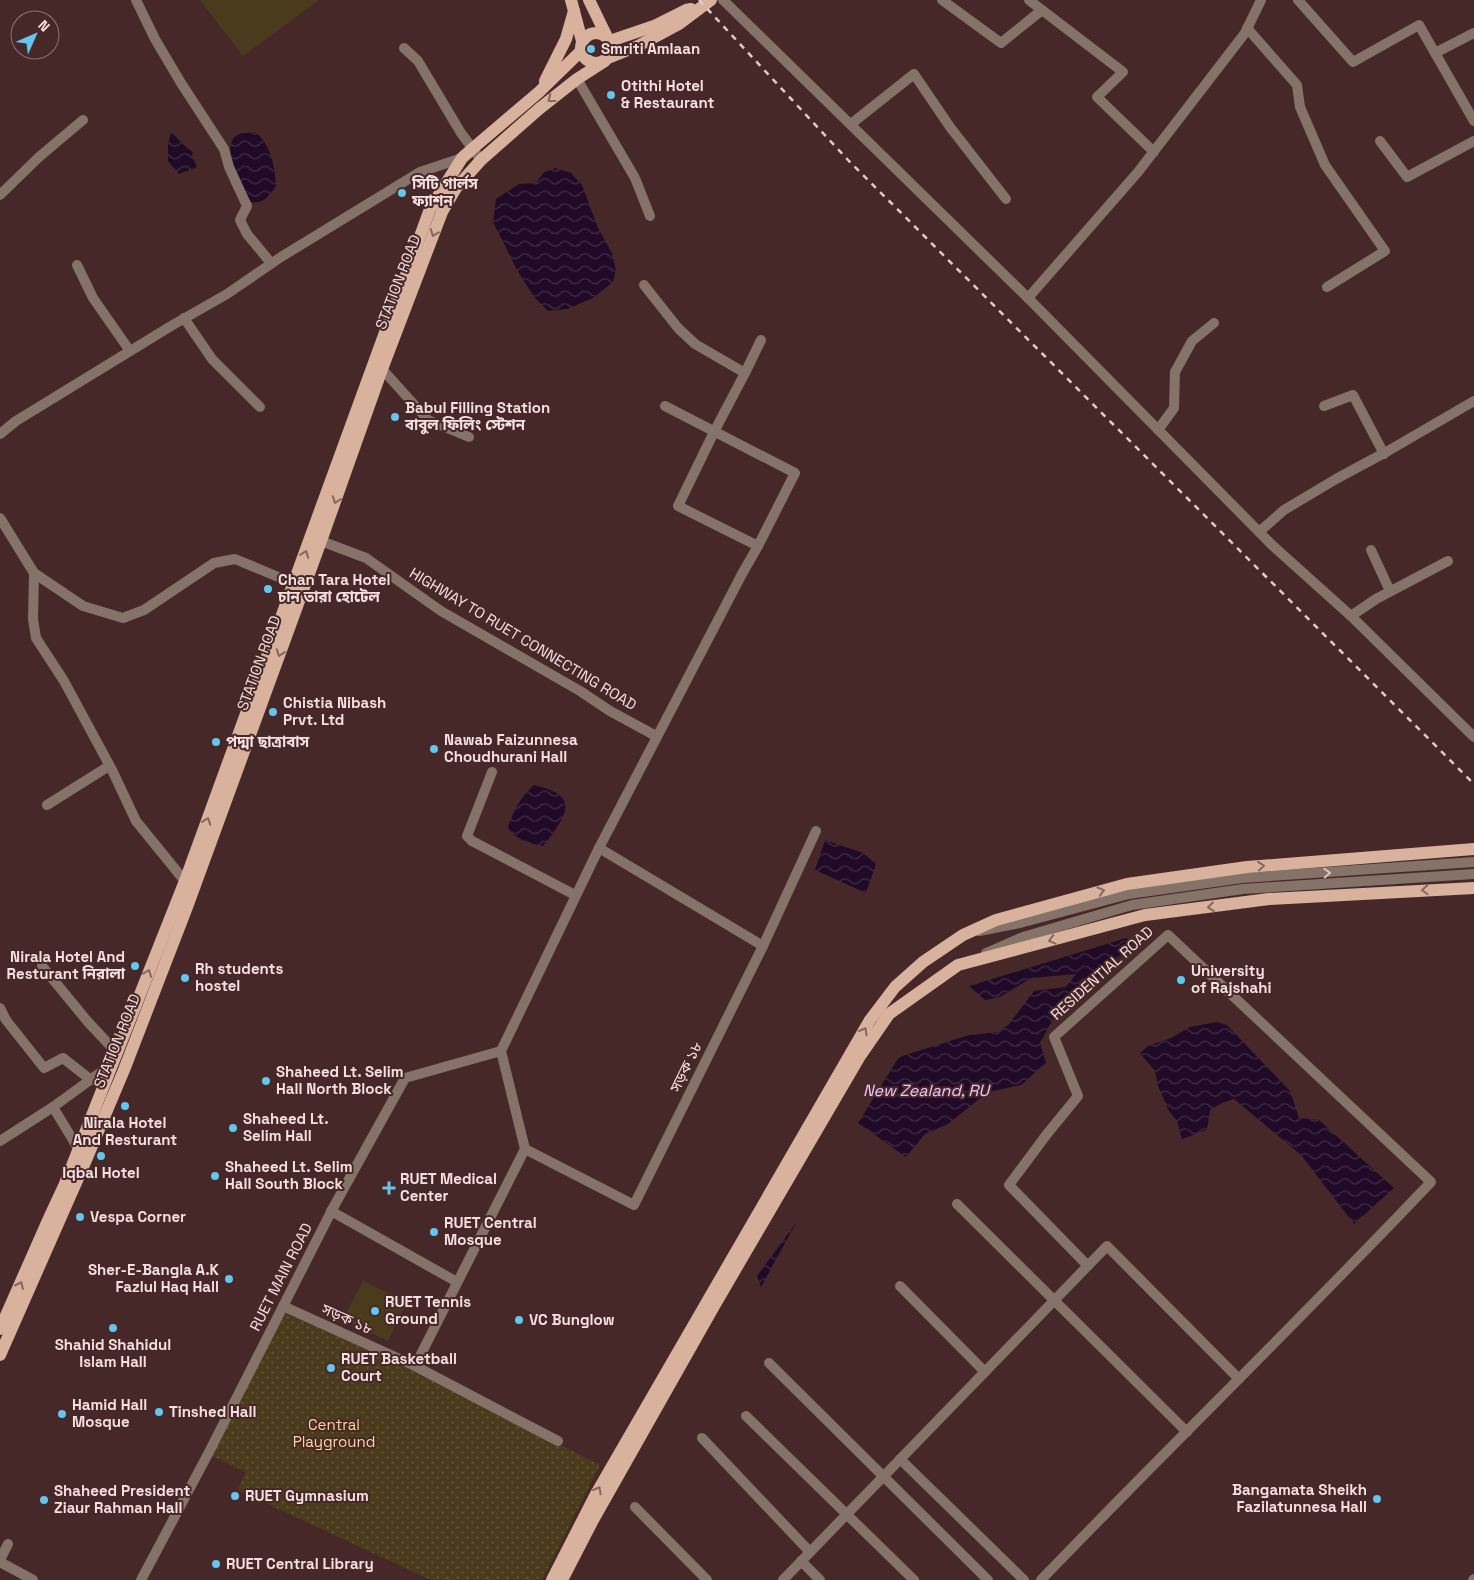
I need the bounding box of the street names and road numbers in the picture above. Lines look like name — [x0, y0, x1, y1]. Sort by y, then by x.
street label: STATION ROAD — [371, 232, 424, 332]
street label: HIGHWAY TO RUET CONNECTING ROAD — [406, 563, 640, 714]
street label: STATION ROAD — [233, 613, 285, 713]
street label: RESIDENTIAL ROAD — [1046, 922, 1157, 1024]
street label: STATION ROAD — [89, 991, 144, 1091]
street label: সড়ক ১৮ — [665, 1038, 706, 1096]
street label: RUET MAIN ROAD — [245, 1219, 316, 1334]
street label: সড়ক ১৮ — [318, 1299, 376, 1338]

